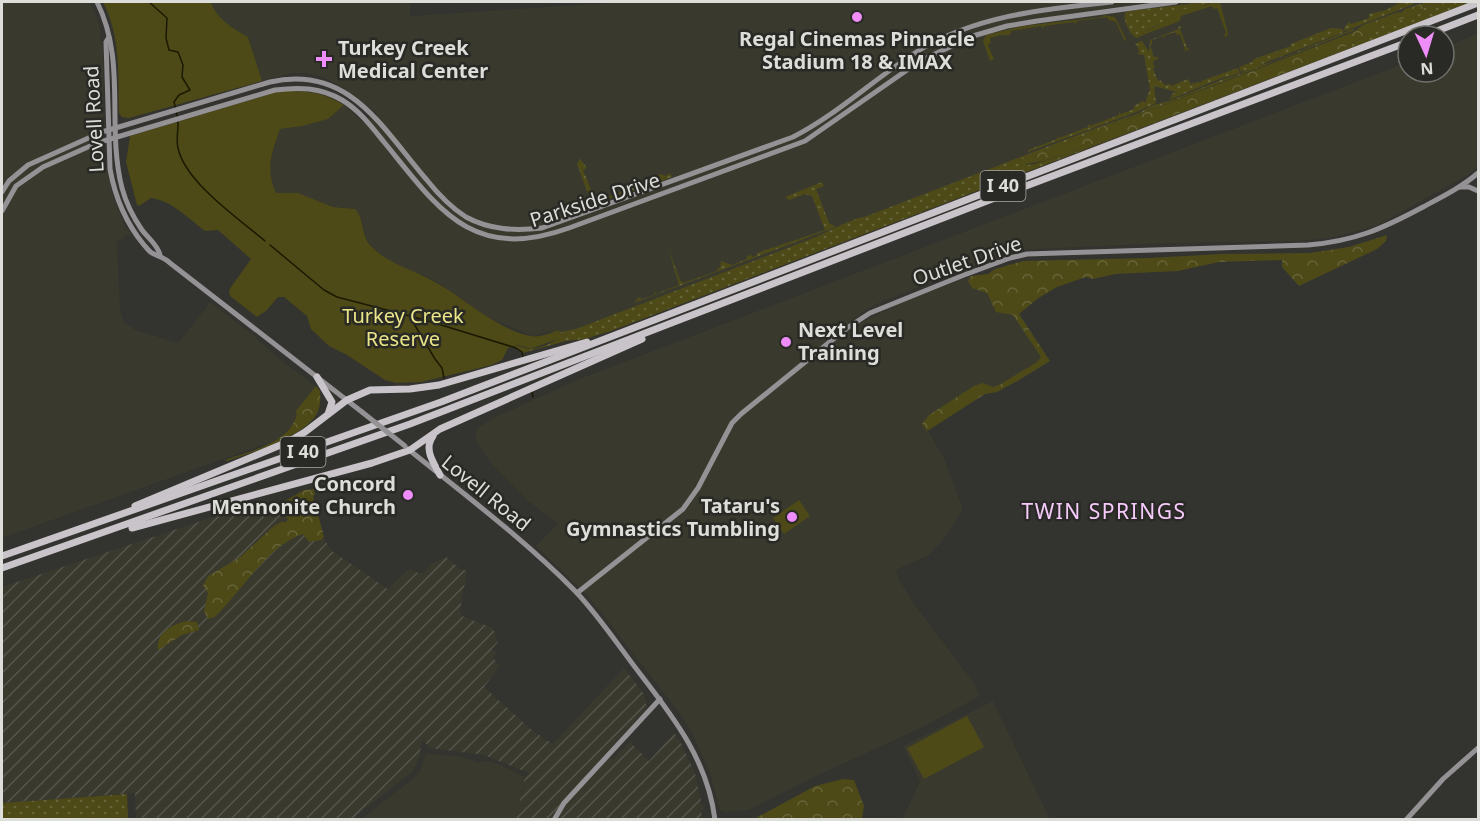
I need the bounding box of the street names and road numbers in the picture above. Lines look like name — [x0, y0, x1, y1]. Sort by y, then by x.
street label: Lovell Road — [77, 65, 110, 173]
street label: Parkside Drive — [526, 166, 663, 233]
road number: I 40 — [980, 171, 1026, 201]
street label: Outlet Drive — [909, 229, 1025, 292]
road number: I 40 — [280, 437, 326, 467]
street label: Lovell Road — [436, 448, 536, 537]

